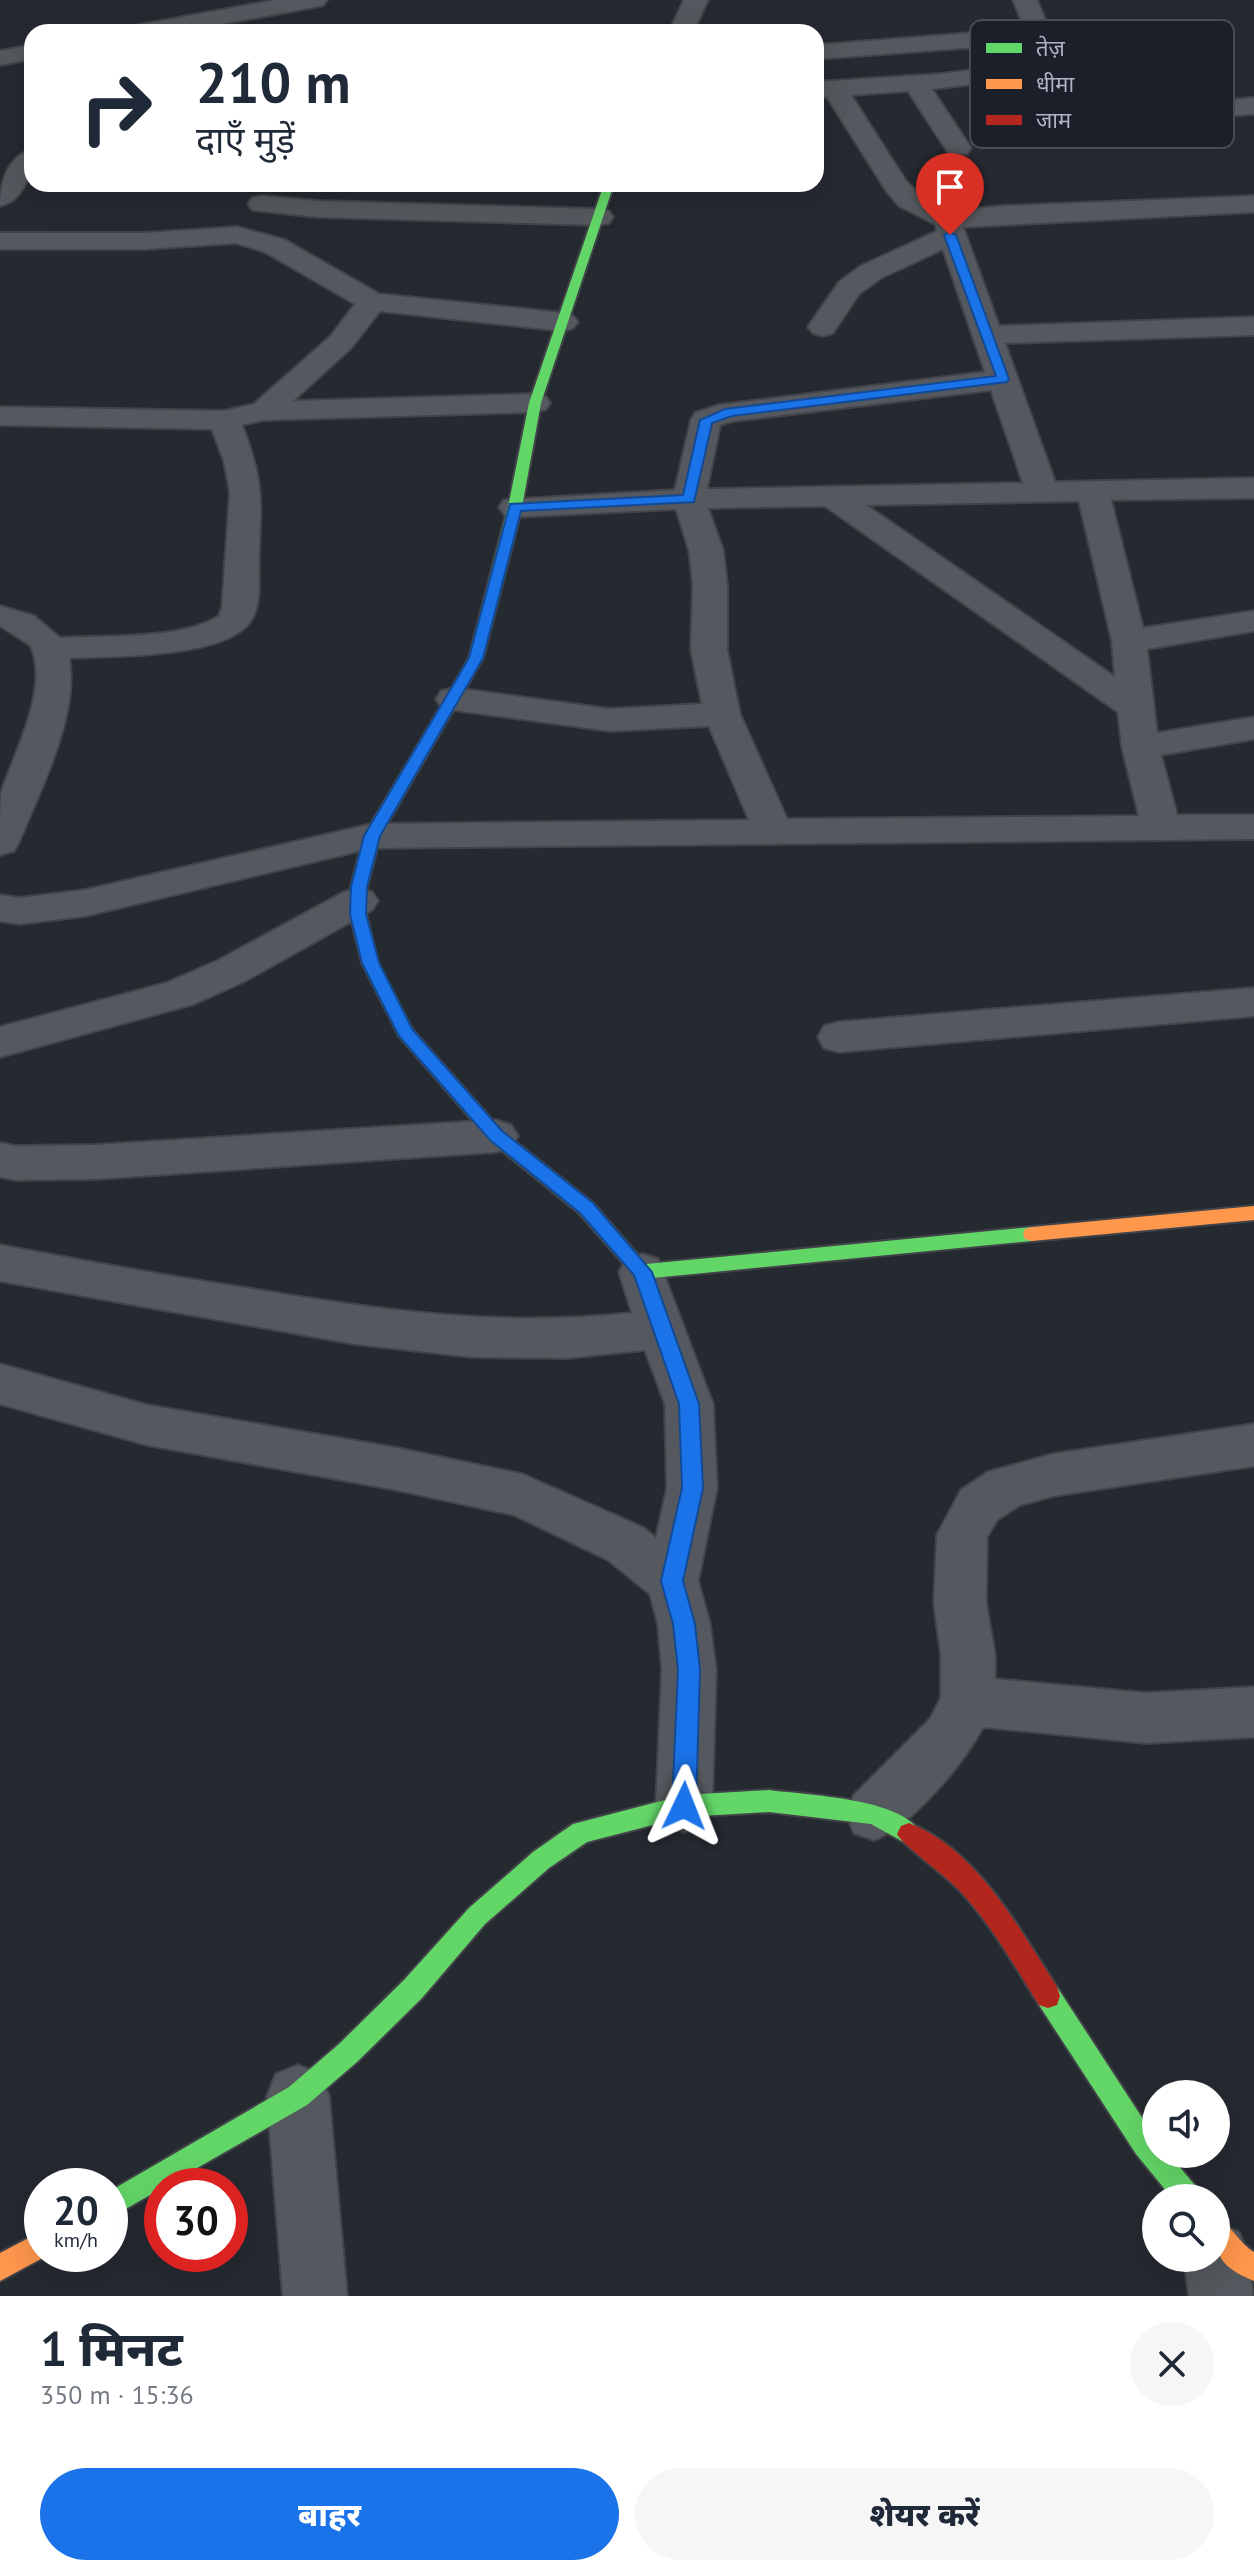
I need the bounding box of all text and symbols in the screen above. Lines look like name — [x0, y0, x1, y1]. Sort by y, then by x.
legend — [970, 20, 1234, 148]
text: तेज़ — [1036, 34, 1066, 62]
text: 210 m — [196, 46, 351, 118]
icon: right — [64, 56, 168, 160]
text: धीमा — [1036, 70, 1074, 98]
text: जाम — [1036, 106, 1072, 134]
text: दाएँ मुड़ें — [196, 116, 295, 163]
pin — [916, 153, 984, 235]
icon: arrive — [928, 165, 972, 209]
position arrow — [642, 1764, 726, 1848]
map controls — [1142, 2080, 1230, 2272]
button: sound — [1142, 2080, 1230, 2168]
speed limit sign: 30 — [144, 2168, 248, 2272]
text: 20 — [53, 2184, 99, 2236]
button: search — [1142, 2184, 1230, 2272]
text: km/h — [54, 2227, 98, 2253]
text: 1 मिनट — [40, 2317, 183, 2379]
button: close — [1130, 2322, 1214, 2406]
text: 350 m · 15:36 — [40, 2378, 194, 2411]
button: बाहर — [40, 2468, 619, 2560]
button: शेयर करें — [635, 2468, 1214, 2560]

